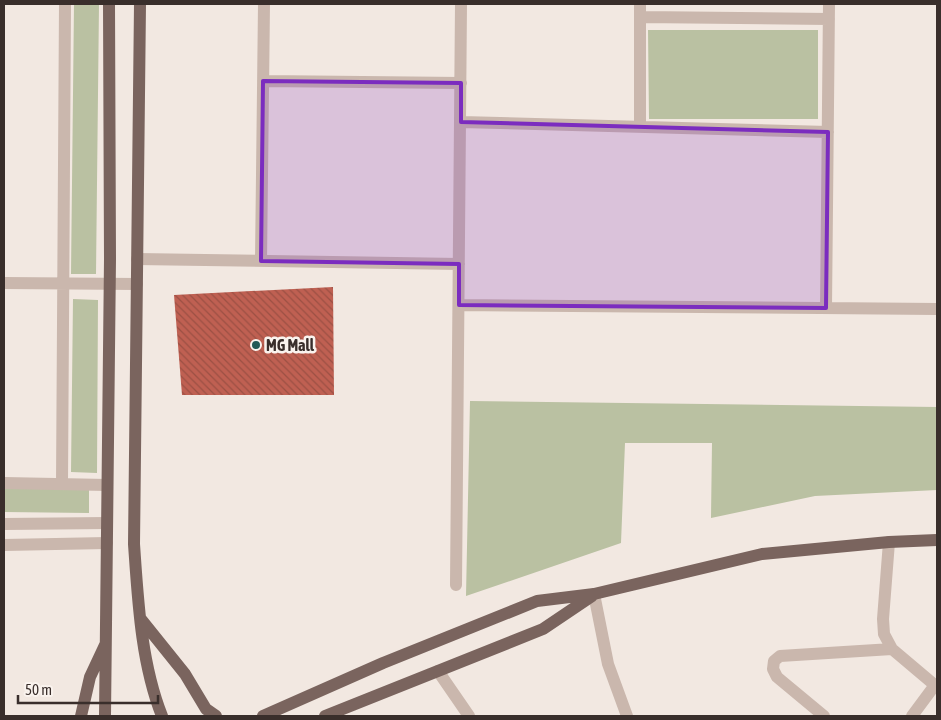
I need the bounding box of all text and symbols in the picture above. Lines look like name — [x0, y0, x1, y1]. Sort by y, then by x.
place label: MG Mall — [266, 336, 315, 354]
marker: MG Mall — [250, 339, 262, 351]
scale bar — [18, 672, 158, 704]
text: 50 m — [25, 681, 52, 698]

